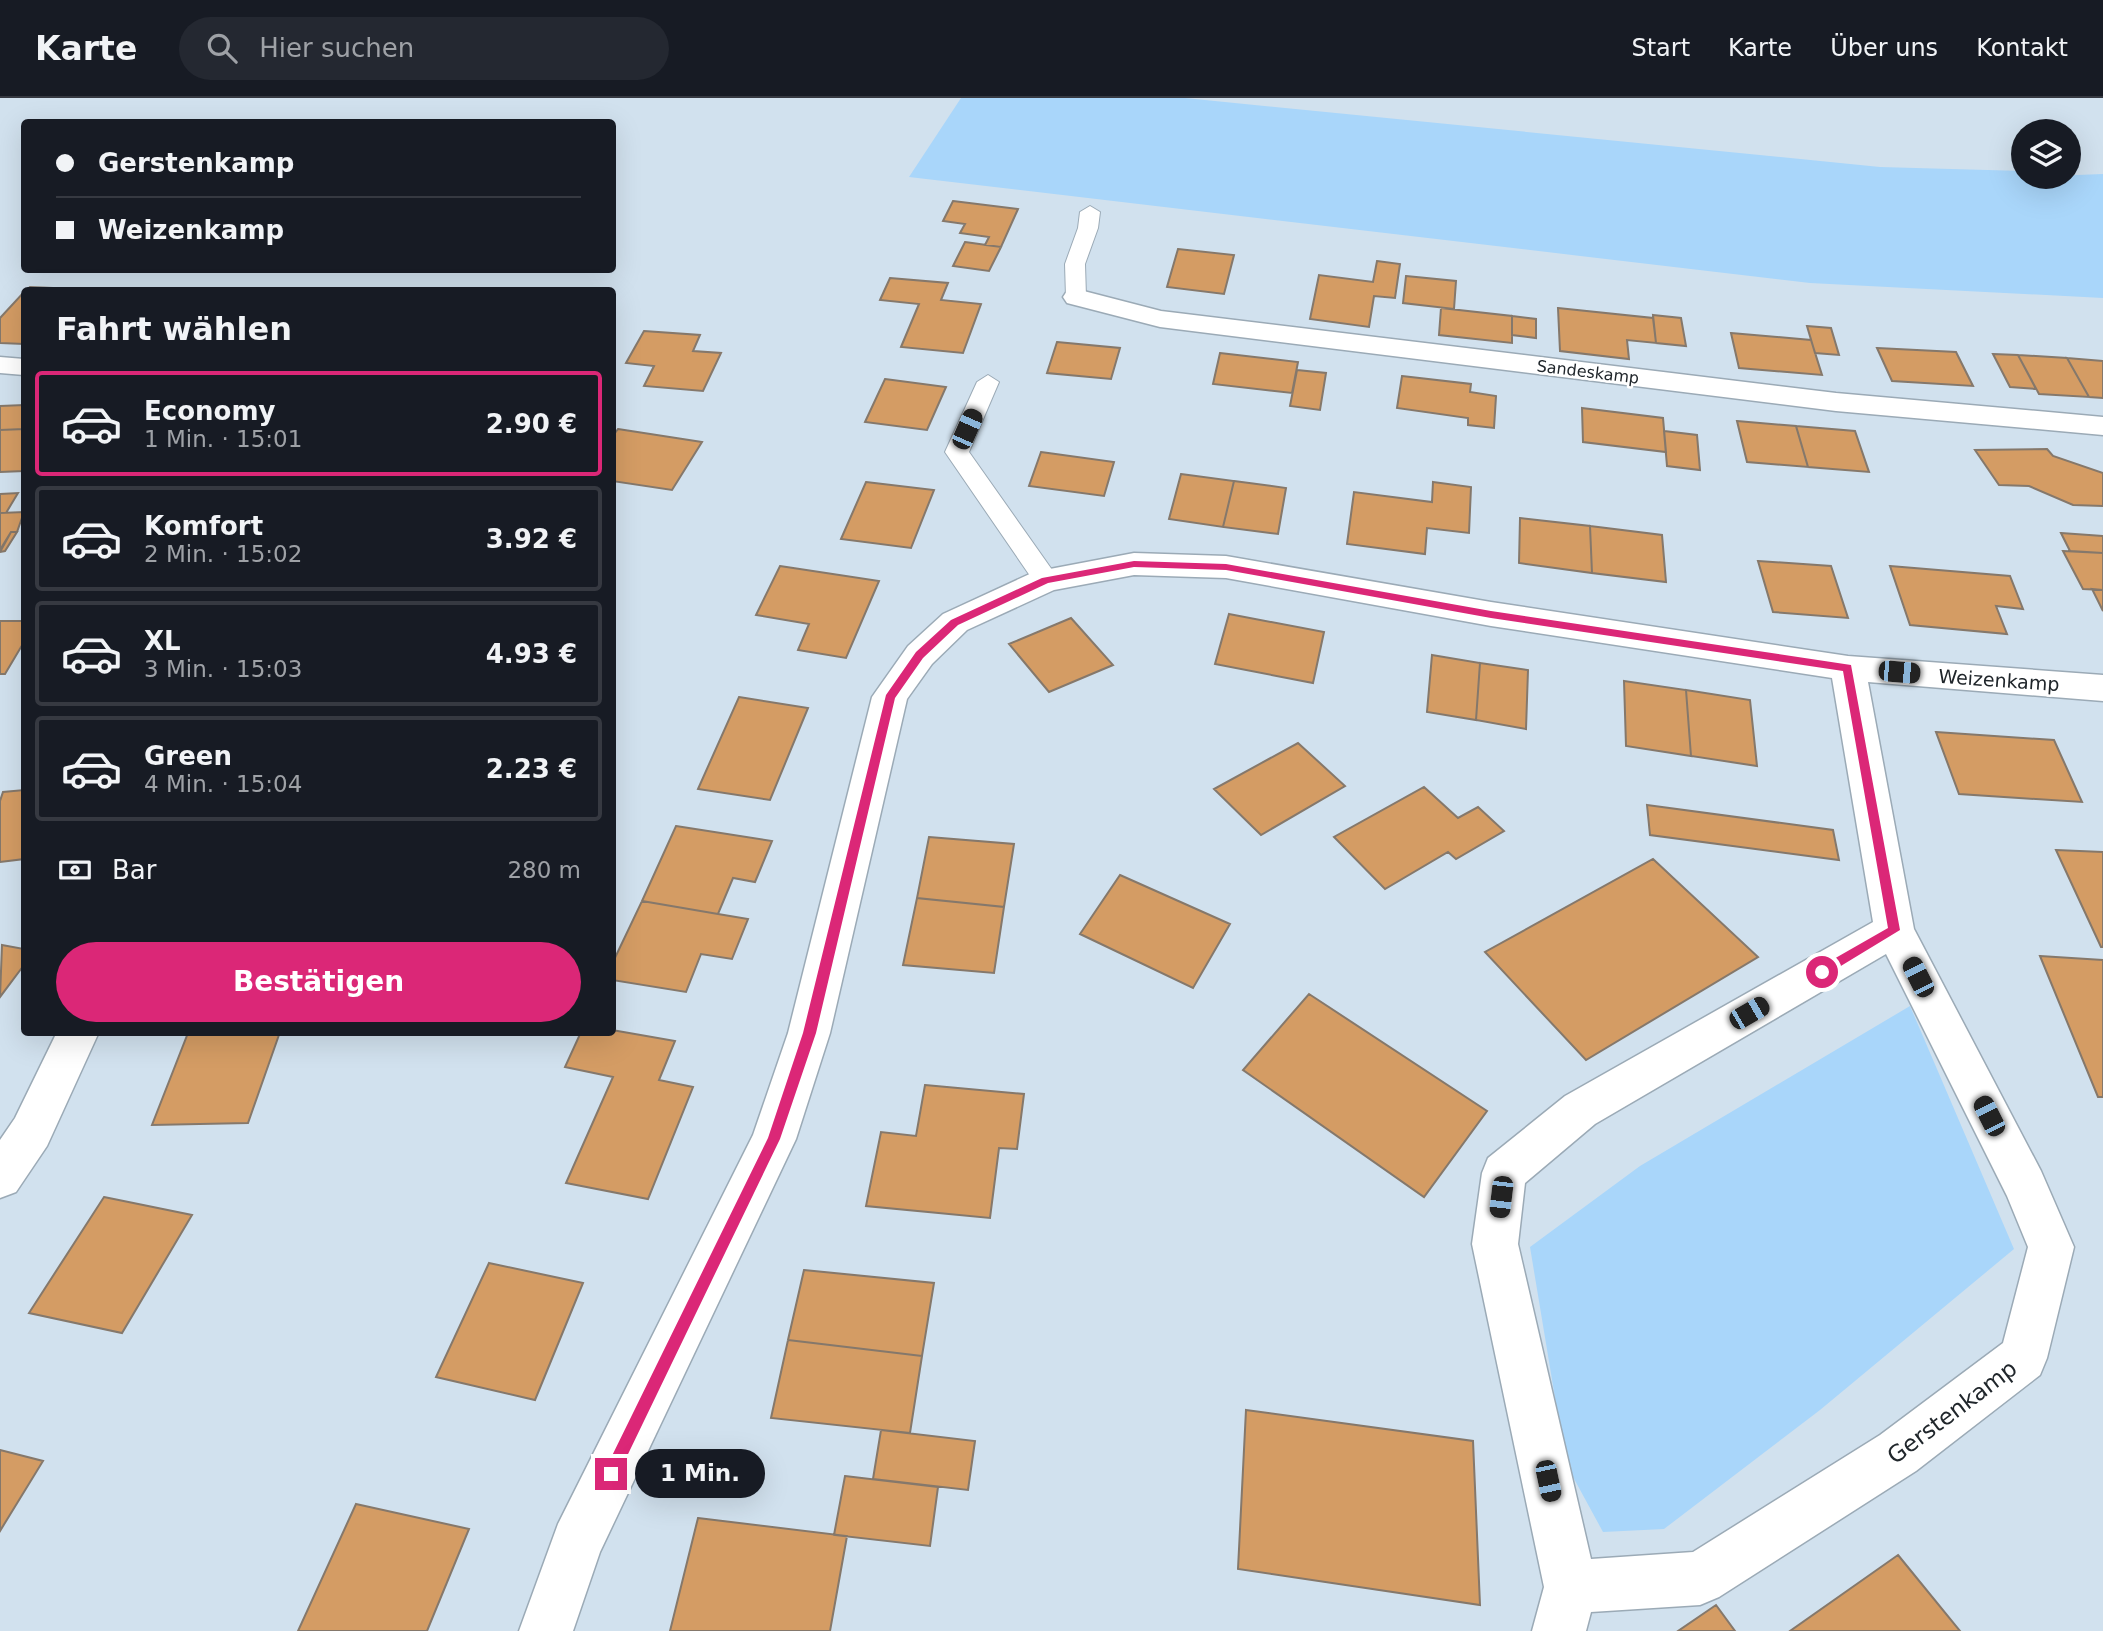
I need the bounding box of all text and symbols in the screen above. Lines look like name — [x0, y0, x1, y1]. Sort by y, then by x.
search box — [179, 17, 669, 80]
text: Karte — [35, 29, 137, 68]
icon: search — [203, 29, 241, 67]
text: Hier suchen — [259, 33, 414, 63]
text: Start — [1631, 34, 1690, 62]
text: Karte — [1728, 34, 1792, 62]
text: Über uns — [1830, 34, 1938, 62]
text: Kontakt — [1976, 34, 2068, 62]
map controls — [2011, 119, 2081, 189]
button: layers — [2011, 119, 2081, 189]
text: Gerstenkamp — [98, 148, 294, 178]
text: Weizenkamp — [98, 215, 284, 245]
text: Fahrt wählen — [56, 310, 292, 348]
street label: Sandeskamp — [1536, 356, 1640, 388]
icon: car — [60, 392, 123, 455]
text: Economy — [144, 396, 275, 426]
car — [949, 406, 986, 452]
text: 2.90 € — [486, 409, 577, 439]
text: 1 Min. · 15:01 — [144, 426, 302, 452]
icon: car — [60, 507, 123, 570]
text: Komfort — [144, 511, 263, 541]
text: 3.92 € — [486, 524, 577, 554]
text: 2 Min. · 15:02 — [144, 541, 302, 567]
icon: car — [60, 622, 123, 685]
text: XL — [144, 626, 181, 656]
text: 4.93 € — [486, 639, 577, 669]
text: 3 Min. · 15:03 — [144, 656, 302, 682]
car — [1878, 660, 1921, 684]
street label: Weizenkamp — [1938, 665, 2060, 695]
icon: car — [60, 737, 123, 800]
text: Green — [144, 741, 232, 771]
text: 2.23 € — [486, 754, 577, 784]
text: 4 Min. · 15:04 — [144, 771, 302, 797]
icon: cash — [56, 851, 94, 889]
text: Bar — [112, 855, 156, 885]
text: 280 m — [507, 857, 581, 883]
button: Bestätigen — [56, 942, 581, 1022]
car — [1900, 954, 1937, 1000]
route start — [1806, 956, 1838, 988]
car — [1726, 993, 1773, 1033]
car — [1971, 1093, 2008, 1139]
car — [1489, 1175, 1514, 1219]
street label: Gerstenkamp — [1882, 1355, 2022, 1469]
callout: 1 Min. — [636, 1450, 765, 1498]
route end — [595, 1458, 627, 1490]
car — [1534, 1458, 1563, 1504]
text: 1 Min. — [660, 1460, 740, 1486]

